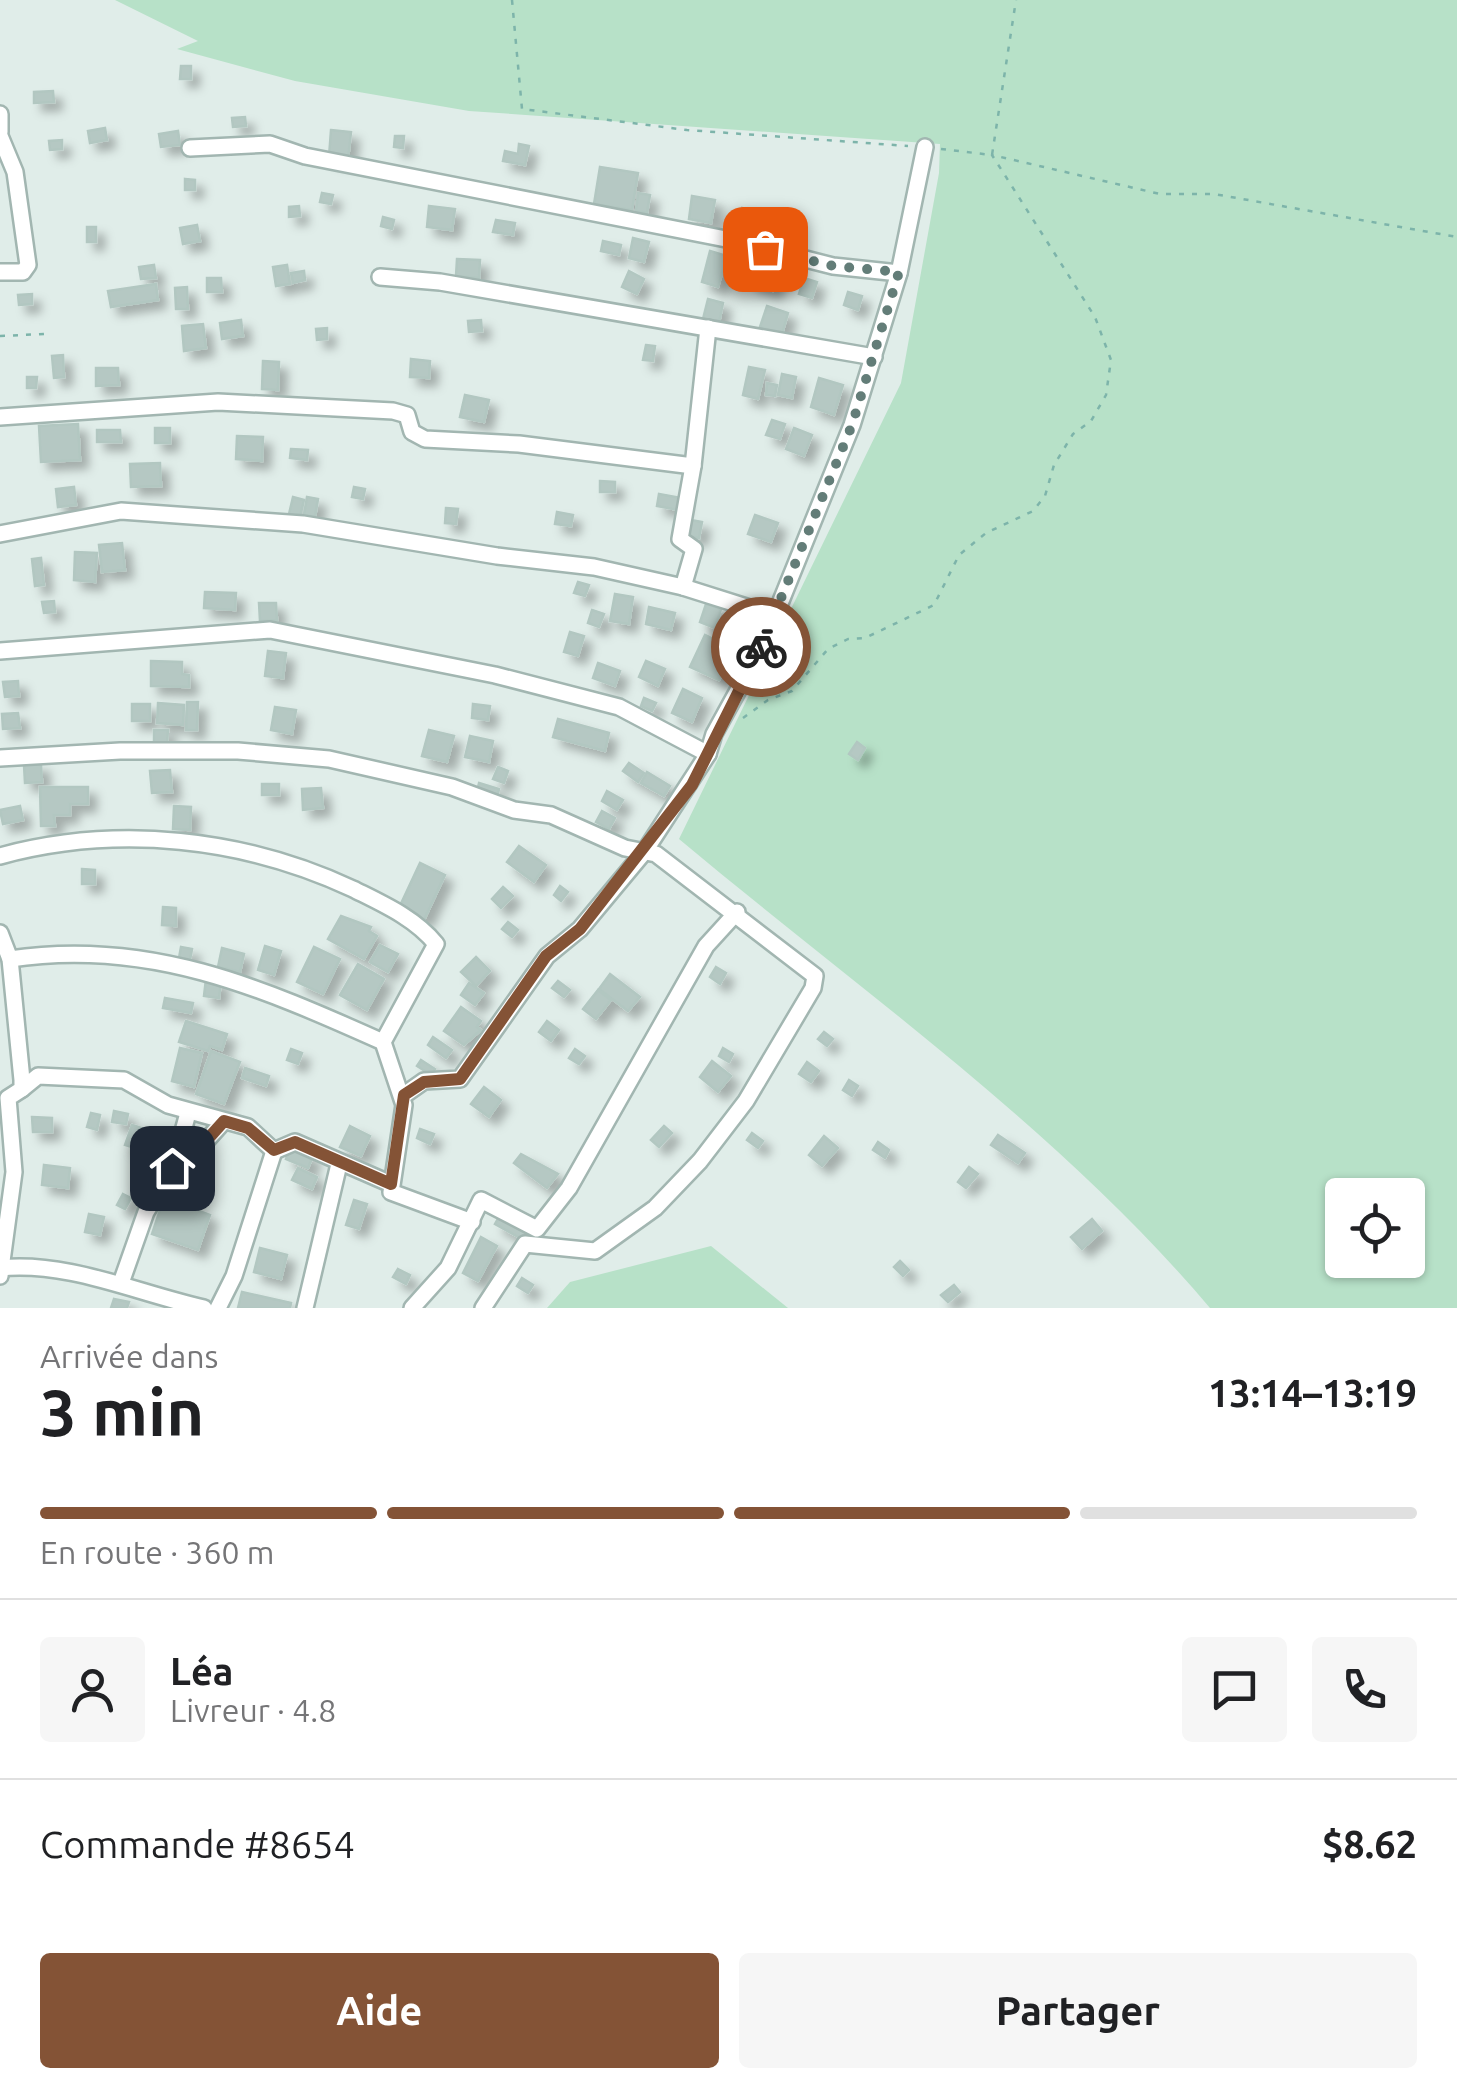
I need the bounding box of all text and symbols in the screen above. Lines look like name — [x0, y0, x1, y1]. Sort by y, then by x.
pin — [723, 207, 808, 292]
icon: bag — [738, 222, 793, 277]
courier — [711, 597, 811, 697]
icon: bike — [734, 620, 789, 675]
pin — [130, 1126, 215, 1211]
icon: home — [145, 1141, 200, 1196]
map controls — [1325, 1178, 1425, 1278]
button: locate — [1325, 1178, 1425, 1278]
text: Arrivée dans — [40, 1338, 218, 1374]
text: 13:14–13:19 — [1208, 1372, 1417, 1414]
text: 3 min — [40, 1375, 204, 1448]
text: En route · 360 m — [40, 1534, 274, 1570]
button: person — [40, 1637, 145, 1742]
button: chat — [1182, 1637, 1287, 1742]
button: phone — [1312, 1637, 1417, 1742]
text: Léa — [170, 1650, 233, 1692]
text: Livreur · 4.8 — [170, 1692, 336, 1728]
text: Commande #8654 — [40, 1823, 355, 1865]
text: $8.62 — [1322, 1823, 1417, 1865]
button: Aide — [40, 1953, 719, 2068]
button: Partager — [739, 1953, 1417, 2068]

